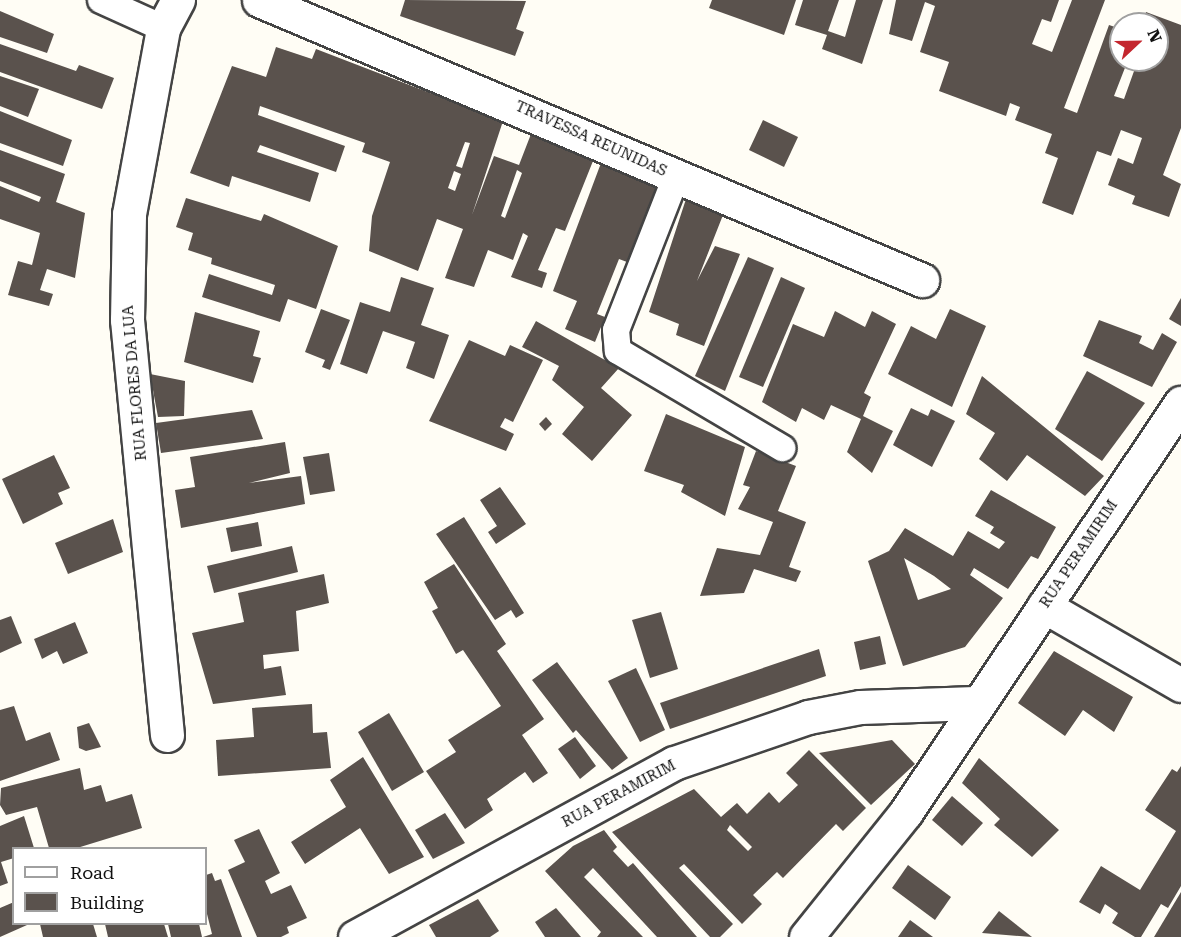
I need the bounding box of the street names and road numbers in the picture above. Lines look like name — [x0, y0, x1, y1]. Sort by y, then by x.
street label: TRAVESSA REUNIDAS — [512, 97, 670, 181]
street label: RUA FLORES DA LUA — [119, 305, 151, 461]
street label: RUA PERAMIRIM — [1036, 497, 1122, 611]
street label: RUA PERAMIRIM — [559, 756, 679, 832]

